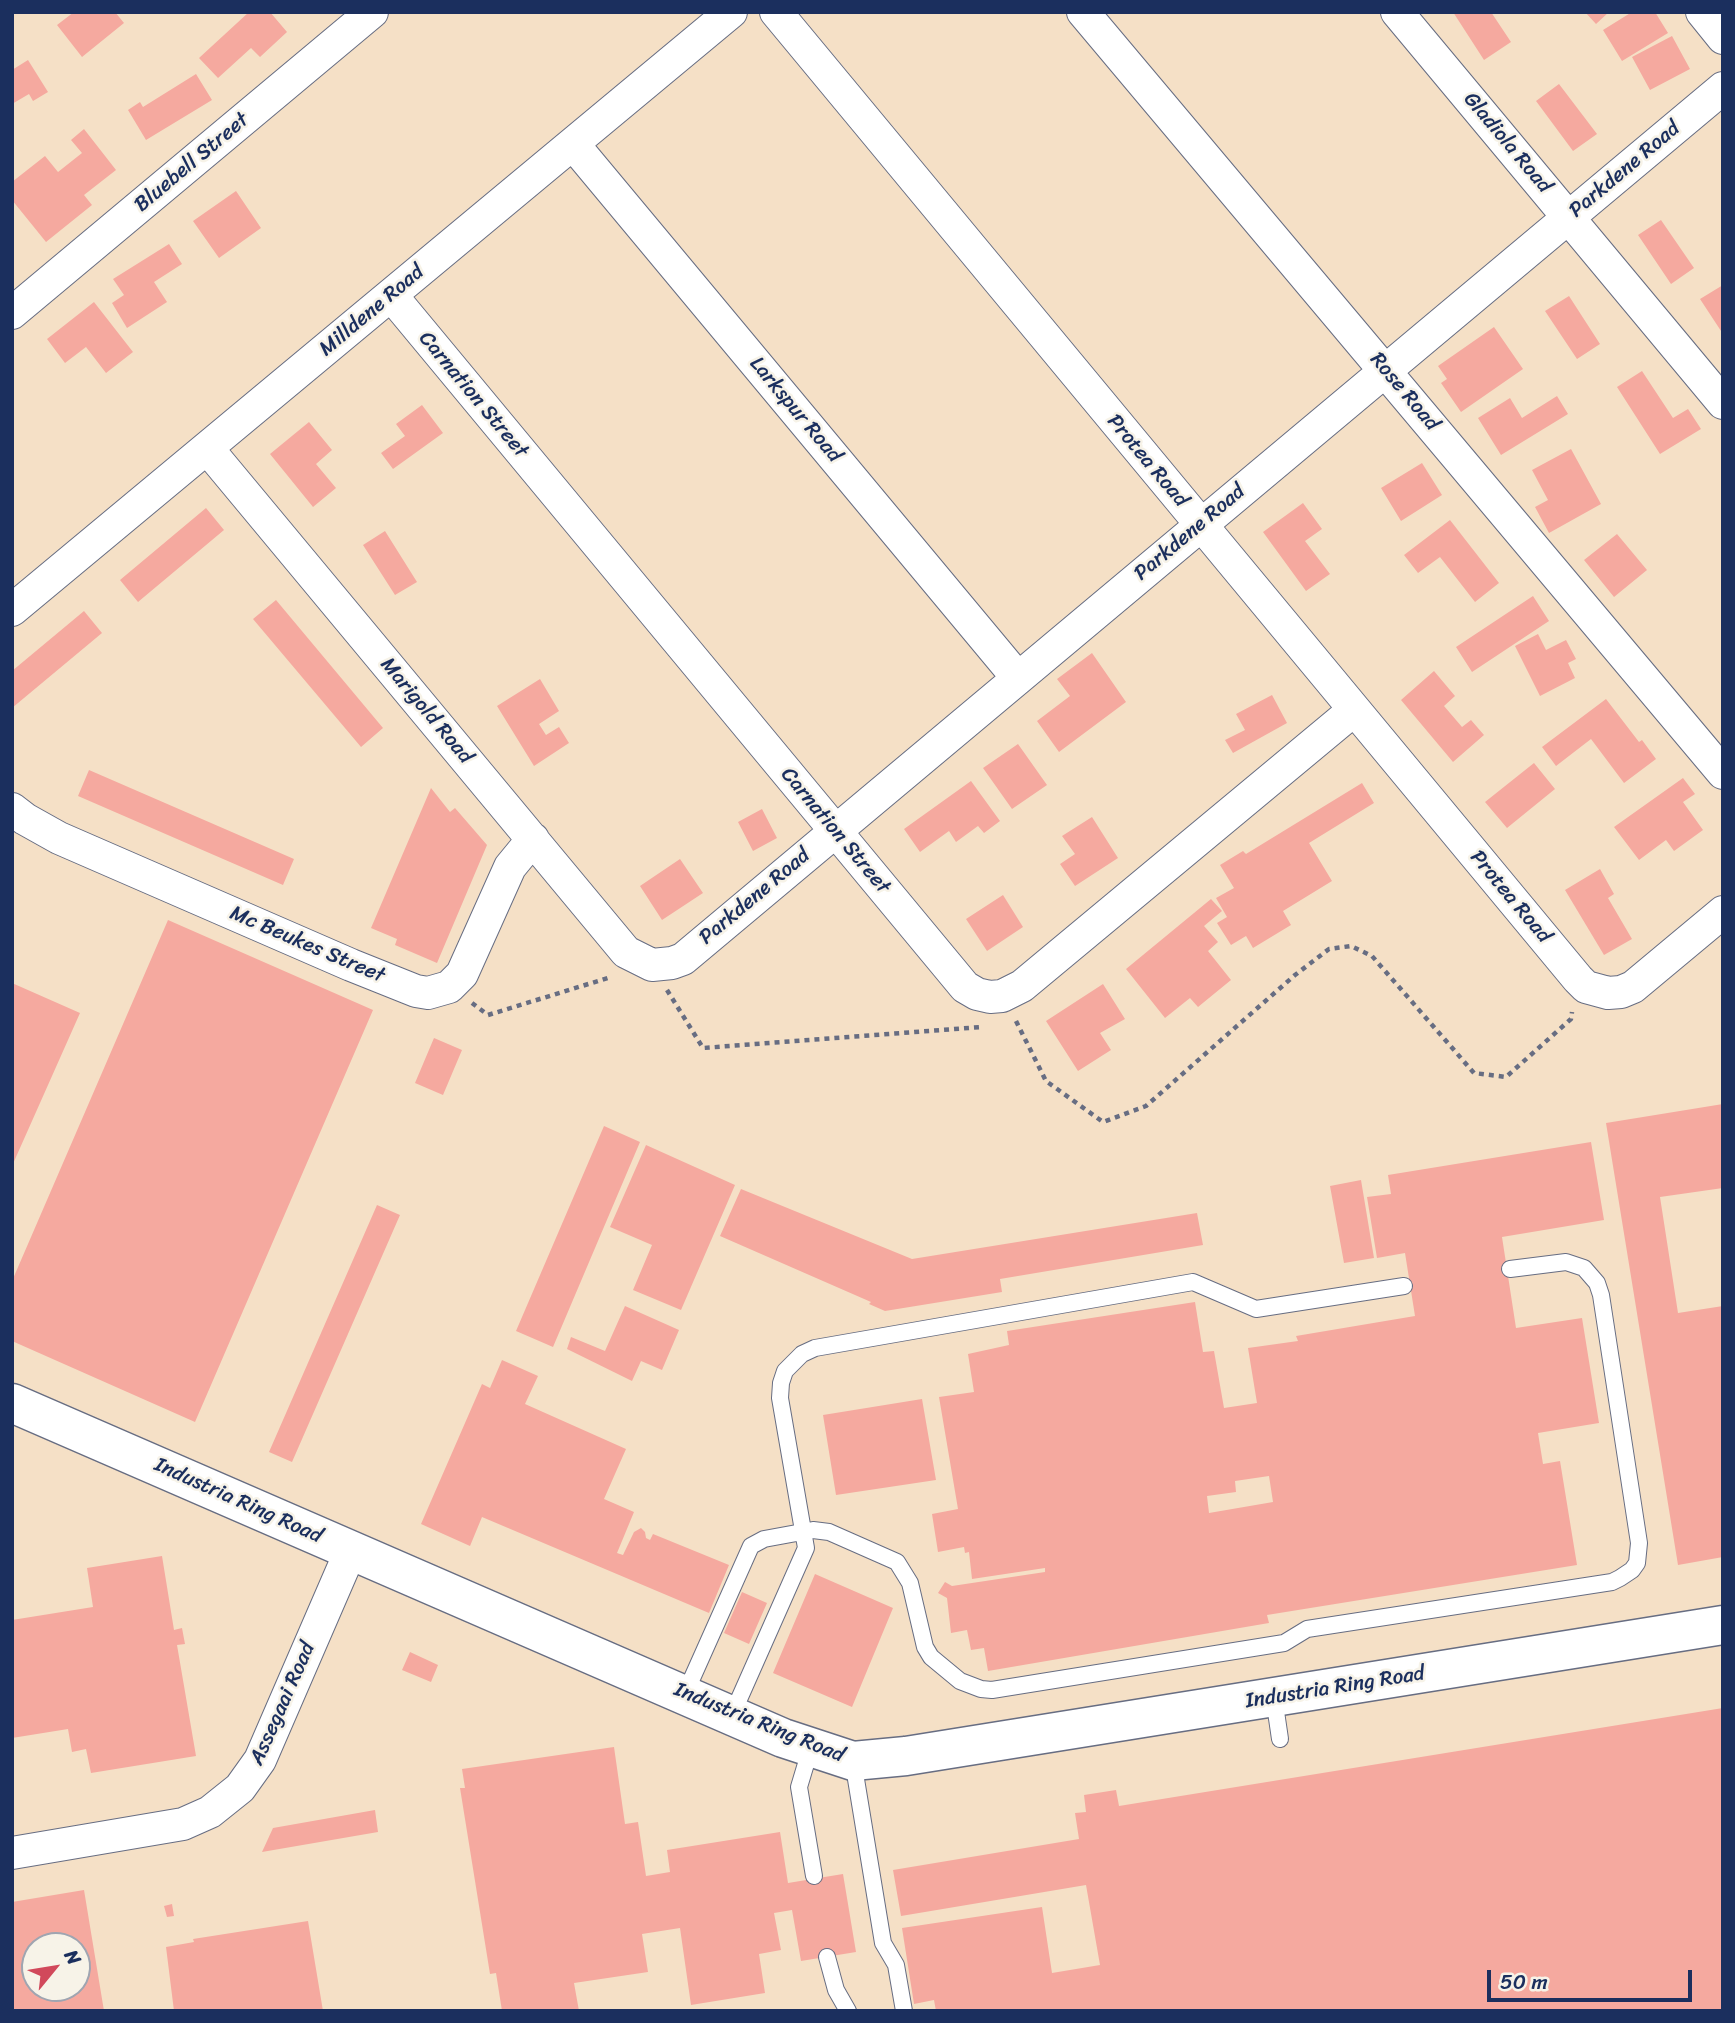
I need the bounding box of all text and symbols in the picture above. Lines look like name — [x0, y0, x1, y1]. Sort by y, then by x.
street label: Gladiola Road — [1458, 87, 1556, 199]
street label: Bluebell Street — [130, 108, 254, 218]
street label: Parkdene Road — [1564, 116, 1686, 224]
street label: Milldene Road — [315, 260, 429, 362]
street label: Carnation Street — [413, 327, 533, 463]
street label: Rose Road — [1364, 348, 1444, 436]
street label: Larkspur Road — [744, 352, 846, 468]
street label: Protea Road — [1101, 410, 1193, 512]
street label: Parkdene Road — [1129, 479, 1251, 587]
street label: Marigold Road — [374, 653, 478, 769]
street label: Carnation Street — [775, 763, 895, 899]
street label: Parkdene Road — [694, 843, 816, 951]
street label: Protea Road — [1464, 846, 1556, 948]
street label: Mc Beukes Street — [226, 901, 388, 989]
street label: Industria Ring Road — [150, 1453, 326, 1549]
street label: Assegaai Road — [245, 1639, 321, 1769]
street label: Industria Ring Road — [1244, 1661, 1426, 1715]
street label: Industria Ring Road — [670, 1677, 848, 1769]
north arrow — [21, 1932, 91, 2002]
text: N — [55, 1943, 90, 1971]
scale bar — [1490, 1956, 1695, 2000]
text: 50 m — [1500, 1963, 1548, 2001]

